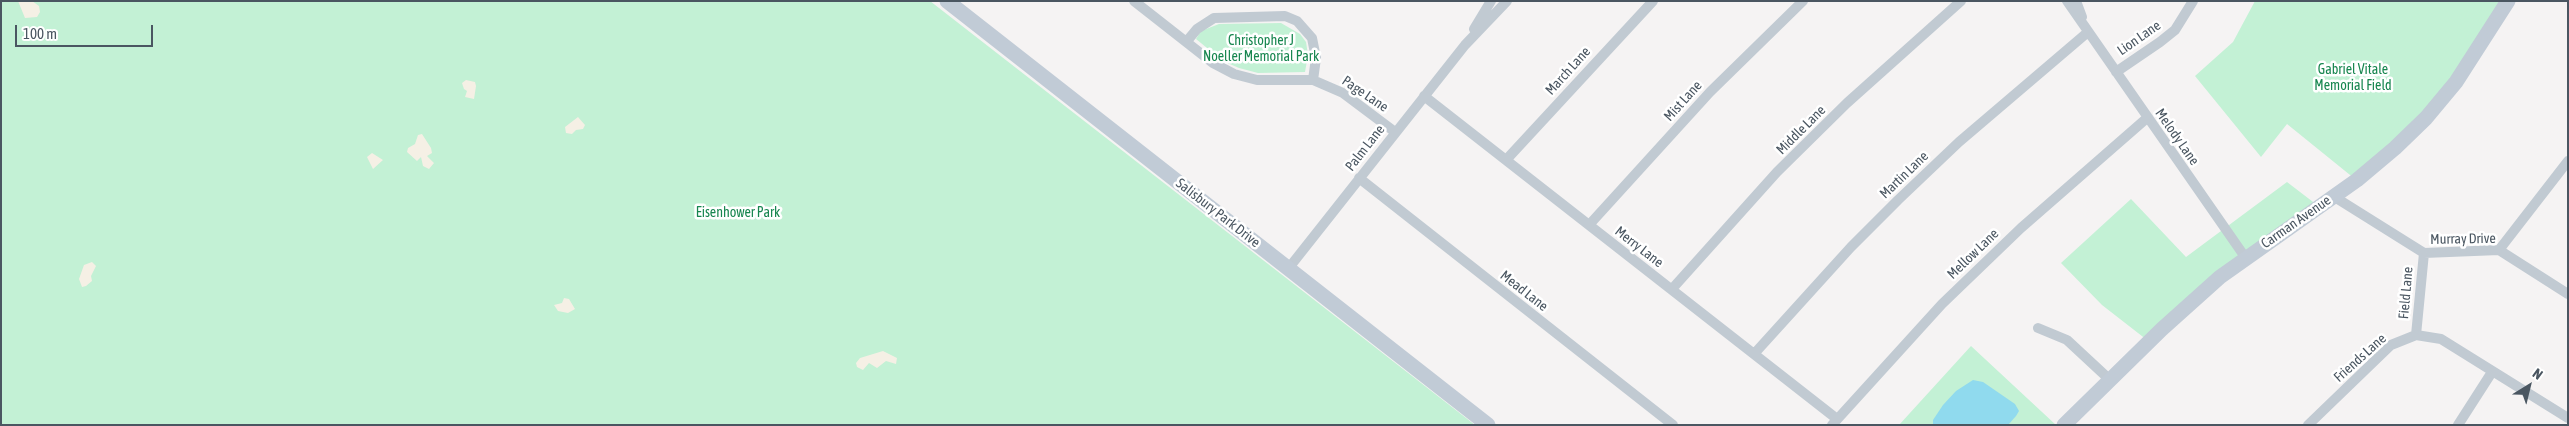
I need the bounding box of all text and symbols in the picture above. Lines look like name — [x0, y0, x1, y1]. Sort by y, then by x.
scale bar — [18, 15, 155, 47]
street label: Lion Lane — [2114, 17, 2164, 59]
text: 100 m — [23, 25, 57, 42]
park label: Christopher J Noeller Memorial Park — [1203, 33, 1319, 65]
street label: March Lane — [1542, 43, 1594, 99]
park label: Gabriel Vitale Memorial Field — [2314, 62, 2392, 94]
street label: Page Lane — [1339, 72, 1391, 116]
street label: Mist Lane — [1661, 77, 1705, 125]
street label: Middle Lane — [1773, 102, 1829, 158]
street label: Melody Lane — [2151, 105, 2203, 169]
street label: Palm Lane — [1342, 122, 1388, 174]
street label: Martin Lane — [1876, 148, 1932, 202]
street label: Salisbury Park Drive — [1173, 175, 1263, 251]
street label: Carman Avenue — [2258, 192, 2334, 252]
park label: Eisenhower Park — [696, 205, 780, 221]
street label: Merry Lane — [1611, 223, 1667, 271]
street label: Mellow Lane — [1944, 225, 2002, 283]
street label: Murray Drive — [2430, 230, 2496, 248]
street label: Field Lane — [2395, 266, 2417, 320]
street label: Mead Lane — [1497, 267, 1551, 315]
street label: Friends Lane — [2330, 330, 2390, 386]
north arrow — [2504, 361, 2554, 411]
text: N — [2530, 365, 2546, 383]

